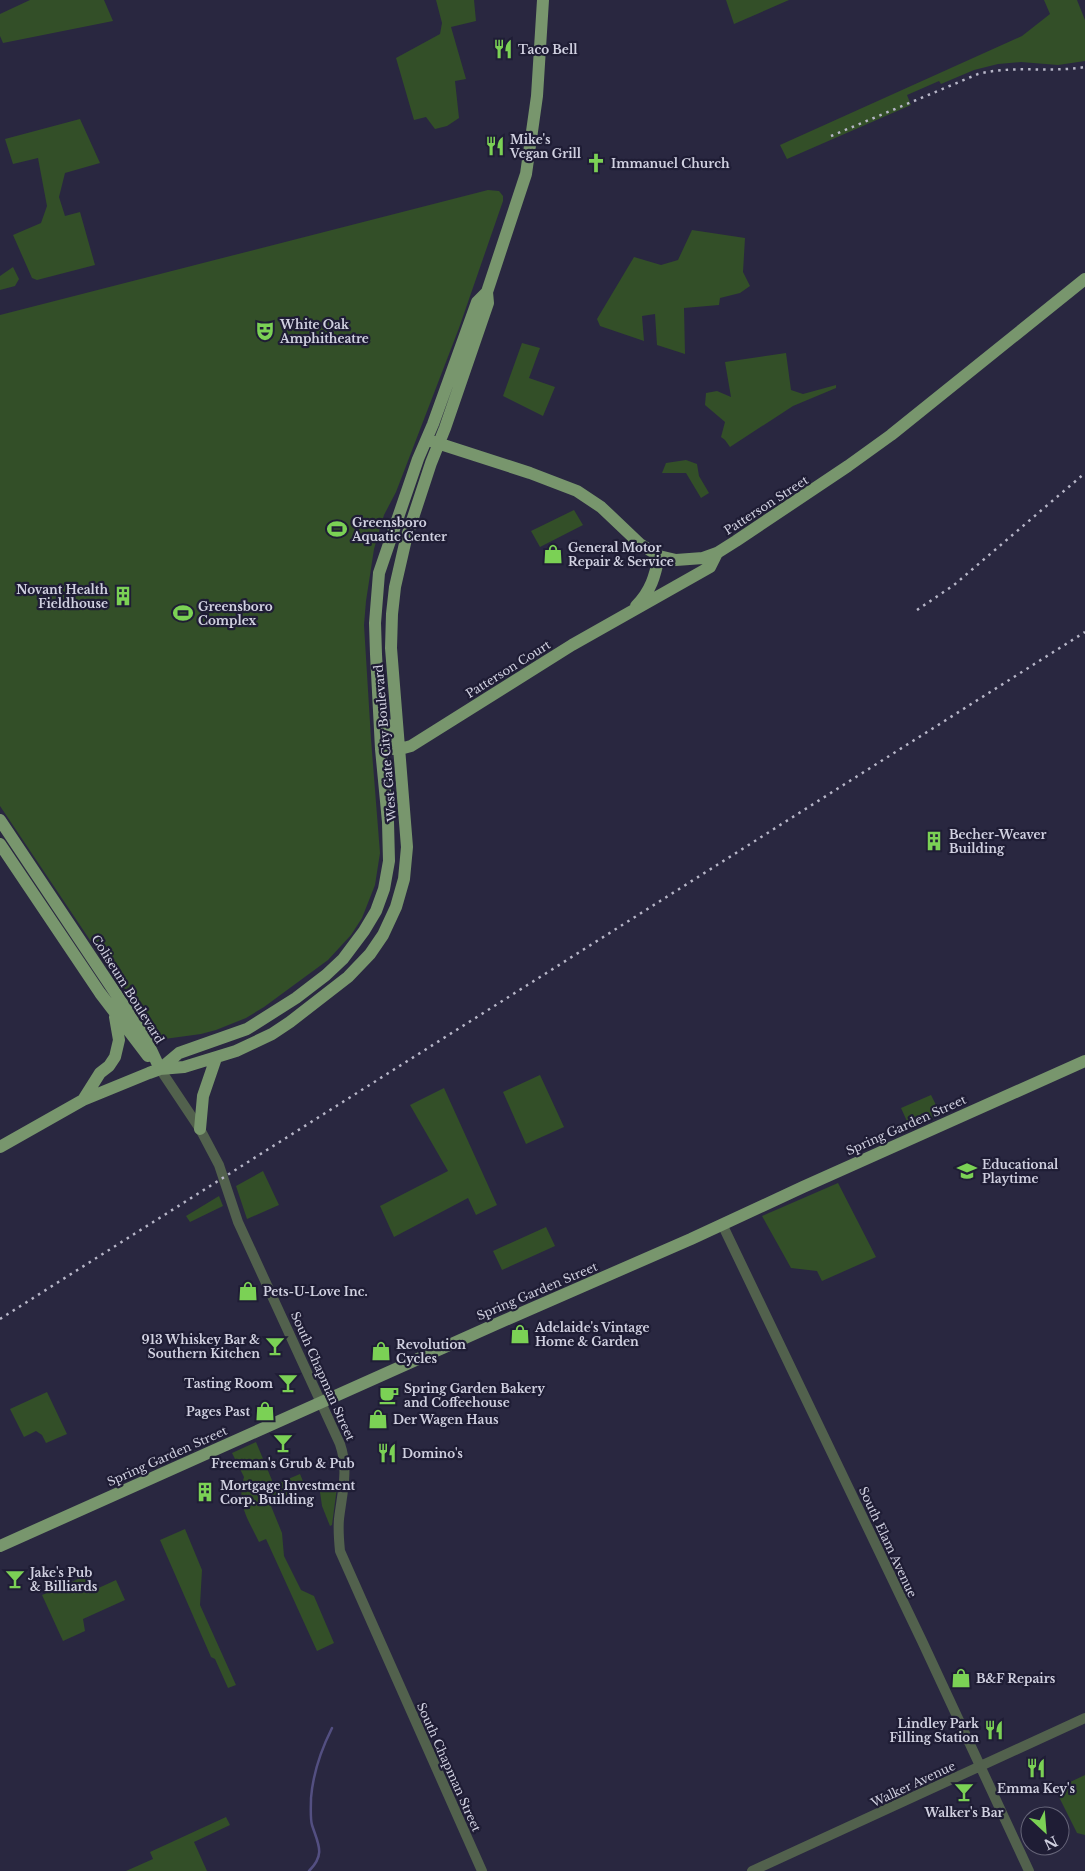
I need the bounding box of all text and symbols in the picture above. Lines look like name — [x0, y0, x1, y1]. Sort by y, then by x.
restaurant icon: Taco Bell — [492, 38, 514, 60]
place label: Taco Bell — [518, 42, 578, 57]
place label: Mike's Vegan Grill — [509, 132, 582, 161]
restaurant icon: Mike's Vegan Grill — [484, 135, 506, 157]
church icon: Immanuel Church — [585, 152, 607, 174]
place label: Immanuel Church — [611, 156, 730, 171]
place label: White Oak Amphitheatre — [279, 317, 369, 346]
theatre icon: White Oak Amphitheatre — [254, 320, 276, 342]
street label: Patterson Street — [721, 472, 811, 538]
place label: Greensboro Aquatic Center — [351, 515, 447, 544]
sports icon: Greensboro Aquatic Center — [326, 518, 348, 540]
place label: General Motor Repair & Service — [568, 540, 674, 569]
shop icon: General Motor Repair & Service — [542, 543, 564, 565]
place label: Novant Health Fieldhouse — [16, 582, 108, 611]
building icon: Novant Health Fieldhouse — [112, 585, 134, 607]
place label: Greensboro Complex — [198, 599, 273, 628]
sports icon: Greensboro Complex — [172, 602, 194, 624]
street label: Patterson Court — [463, 637, 554, 701]
street label: West Gate City Boulevard — [371, 664, 399, 823]
place label: Becher-Weaver Building — [949, 827, 1047, 856]
building icon: Becher-Weaver Building — [923, 830, 945, 852]
street label: Coliseum Boulevard — [88, 932, 168, 1046]
street label: Spring Garden Street — [844, 1092, 969, 1158]
place label: Educational Playtime — [982, 1157, 1059, 1186]
school or university icon: Educational Playtime — [956, 1160, 978, 1182]
street label: Spring Garden Street — [474, 1259, 600, 1323]
shop icon: Pets-U-Love Inc. — [237, 1280, 259, 1302]
place label: Pets-U-Love Inc. — [263, 1284, 368, 1299]
street label: South Chapman Street — [288, 1309, 358, 1443]
place label: Adelaide's Vintage Home & Garden — [534, 1320, 649, 1349]
shop icon: Adelaide's Vintage Home & Garden — [509, 1323, 531, 1345]
place label: 913 Whiskey Bar & Southern Kitchen — [142, 1332, 260, 1361]
bar icon: 913 Whiskey Bar & Southern Kitchen — [264, 1335, 286, 1357]
place label: Revolution Cycles — [396, 1337, 466, 1366]
shop icon: Revolution Cycles — [370, 1340, 392, 1362]
bar icon: Tasting Room — [277, 1372, 299, 1394]
place label: Tasting Room — [184, 1376, 274, 1391]
place label: Spring Garden Bakery and Coffeehouse — [404, 1381, 545, 1410]
cafe icon: Spring Garden Bakery and Coffeehouse — [378, 1384, 400, 1406]
shop icon: Pages Past — [254, 1400, 276, 1422]
place label: Pages Past — [186, 1404, 250, 1419]
shop icon: Der Wagen Haus — [367, 1408, 389, 1430]
place label: Der Wagen Haus — [393, 1412, 499, 1427]
street label: Spring Garden Street — [105, 1423, 230, 1489]
bar icon: Freeman's Grub & Pub — [272, 1432, 294, 1454]
restaurant icon: Domino's — [376, 1442, 398, 1464]
place label: Domino's — [402, 1446, 463, 1461]
place label: Freeman's Grub & Pub — [211, 1456, 355, 1471]
place label: Mortgage Investment Corp. Building — [220, 1478, 356, 1507]
building icon: Mortgage Investment Corp. Building — [194, 1481, 216, 1503]
street label: South Elam Avenue — [856, 1484, 920, 1600]
place label: Jake's Pub & Billiards — [27, 1565, 98, 1594]
bar icon: Jake's Pub & Billiards — [4, 1568, 26, 1590]
shop icon: B&F Repairs — [950, 1667, 972, 1689]
place label: B&F Repairs — [976, 1671, 1056, 1686]
street label: South Chapman Street — [414, 1700, 484, 1834]
place label: Lindley Park Filling Station — [890, 1716, 980, 1745]
restaurant icon: Lindley Park Filling Station — [983, 1719, 1005, 1741]
restaurant icon: Emma Key's — [1025, 1757, 1047, 1779]
street label: Walker Avenue — [867, 1758, 958, 1811]
bar icon: Walker's Bar — [953, 1781, 975, 1803]
place label: Emma Key's — [997, 1781, 1075, 1796]
place label: Walker's Bar — [923, 1805, 1004, 1820]
north arrow — [1020, 1806, 1070, 1856]
text: N — [1041, 1832, 1061, 1854]

